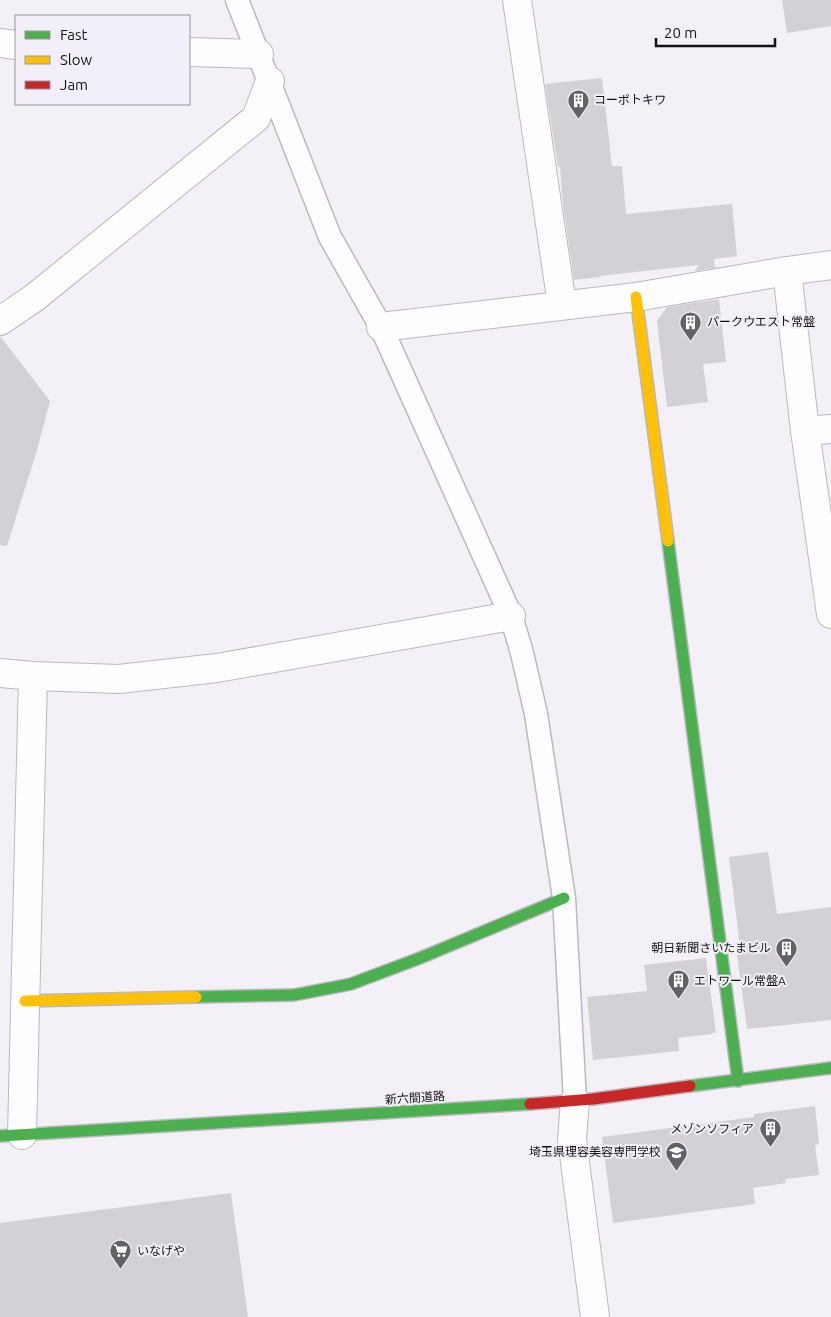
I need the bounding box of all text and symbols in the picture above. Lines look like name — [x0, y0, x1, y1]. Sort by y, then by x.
legend — [15, 15, 190, 105]
scale bar — [656, 15, 775, 47]
text: 20 m — [664, 24, 697, 41]
text: Fast — [60, 26, 88, 43]
text: Slow — [60, 51, 93, 68]
text: Jam — [60, 76, 88, 93]
building icon: コーポトキワ — [566, 88, 590, 119]
place label: コーポトキワ — [594, 93, 666, 106]
building icon: パークウエスト常盤 — [679, 310, 703, 341]
place label: パークウエスト常盤 — [707, 315, 815, 328]
building icon: 朝日新聞さいたまビル — [775, 936, 799, 967]
place label: 朝日新聞さいたまビル — [651, 941, 771, 954]
building icon: エトワール常盤A — [666, 969, 690, 1000]
place label: エトワール常盤A — [694, 974, 786, 987]
street label: 新六間道路 — [385, 1089, 445, 1106]
building icon: メゾンソフィア — [758, 1117, 782, 1148]
place label: メゾンソフィア — [670, 1122, 754, 1135]
school or university icon: 埼玉県理容美容専門学校 — [665, 1140, 689, 1171]
place label: 埼玉県理容美容専門学校 — [529, 1145, 661, 1158]
supermarket icon: いなげや — [109, 1239, 133, 1270]
place label: いなげや — [137, 1244, 185, 1257]

